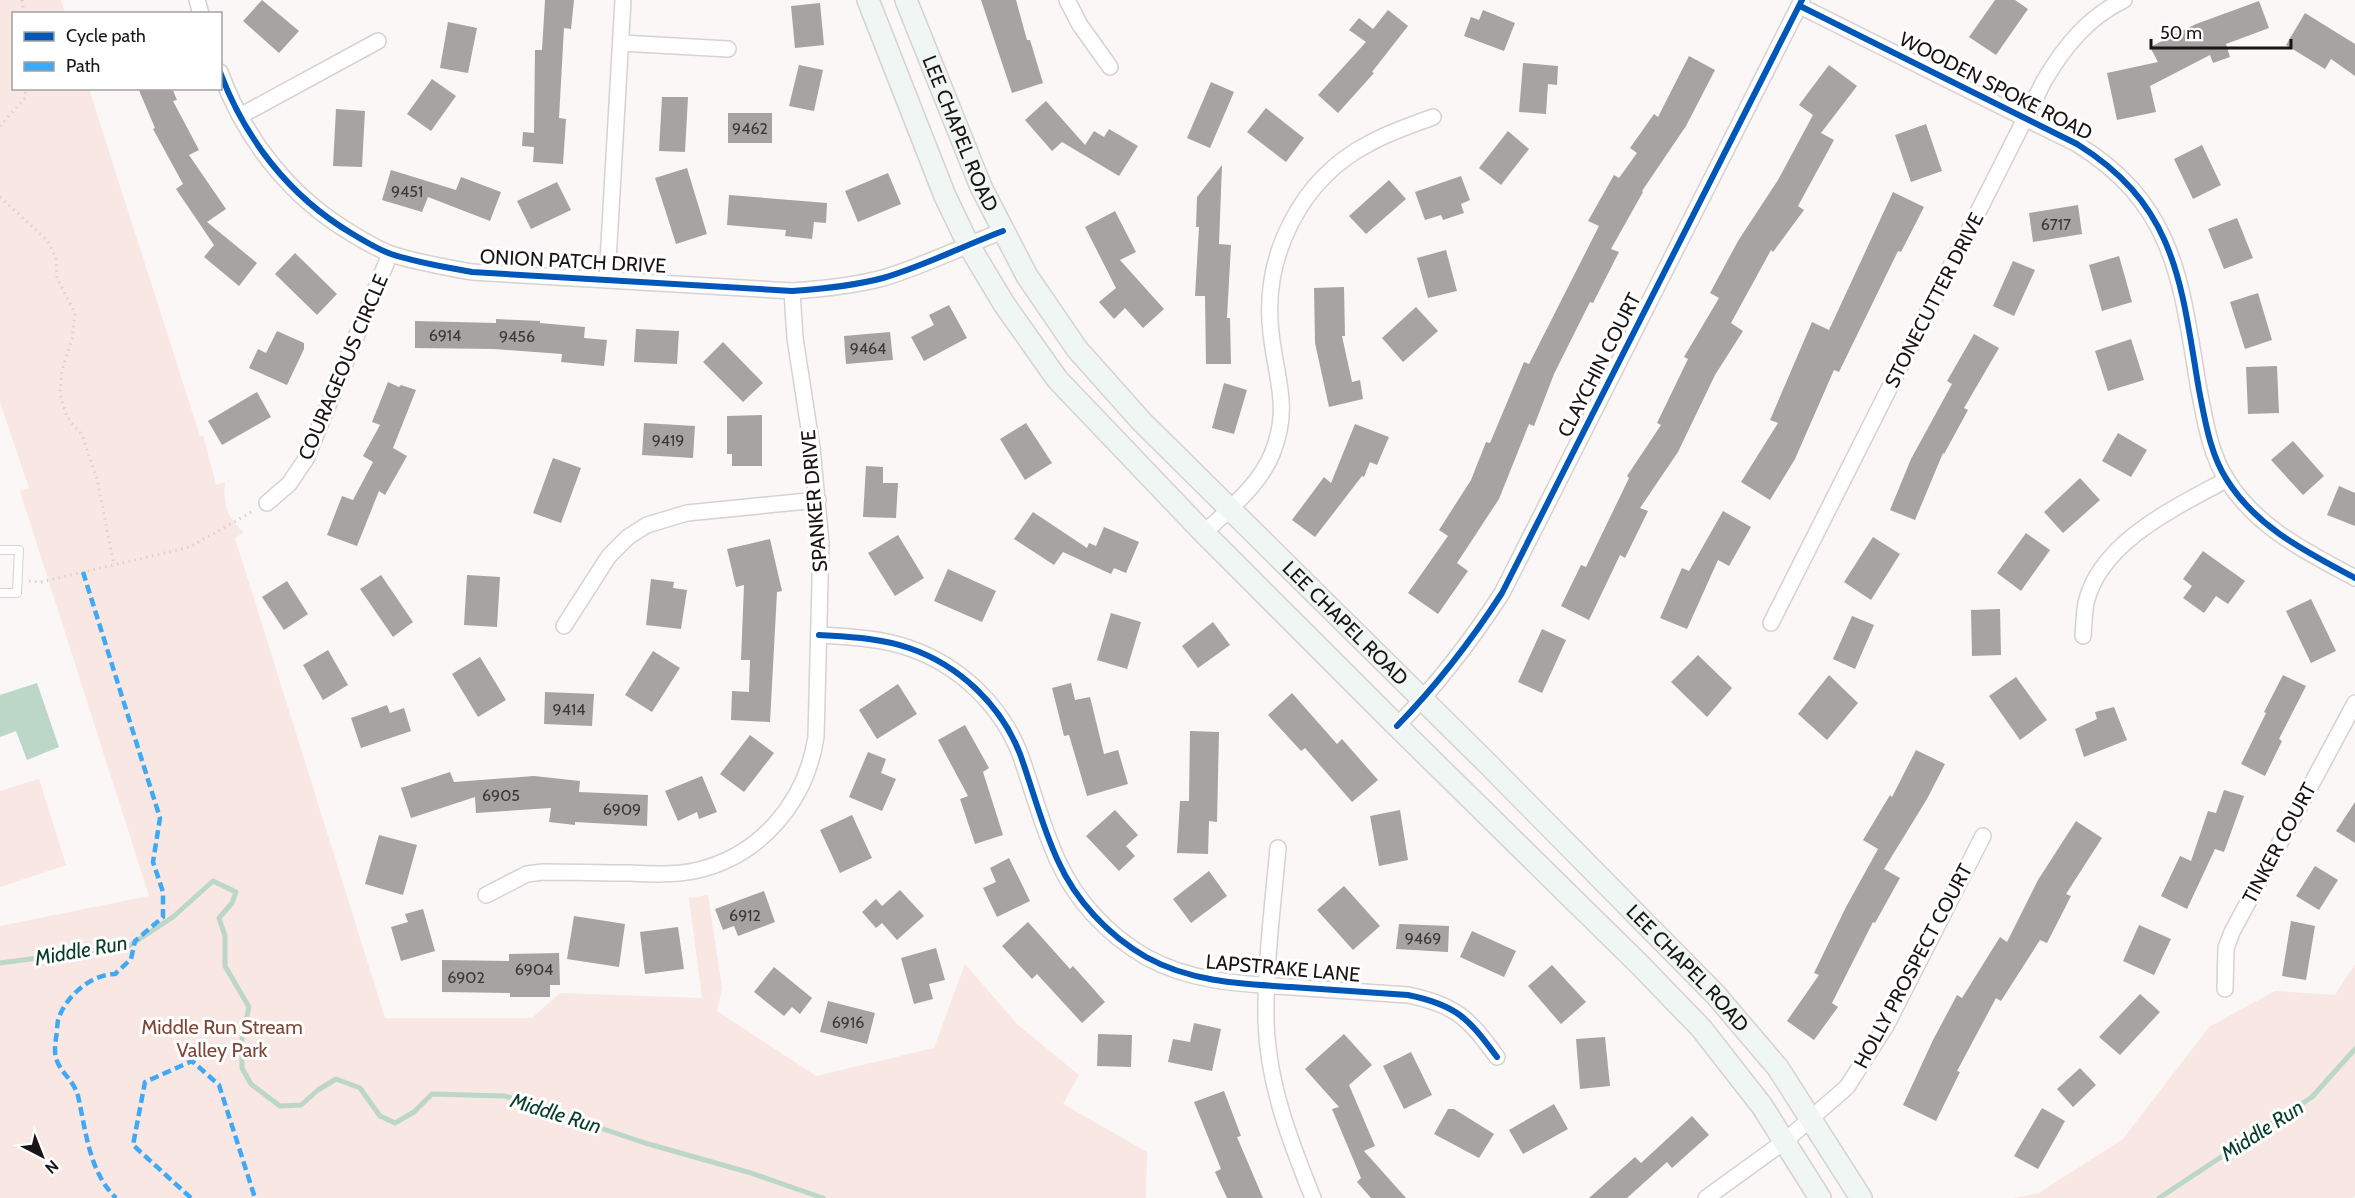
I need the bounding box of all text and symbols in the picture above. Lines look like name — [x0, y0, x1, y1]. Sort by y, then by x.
legend — [12, 12, 222, 90]
scale bar — [2151, 12, 2290, 50]
text: 50 m — [2160, 22, 2202, 44]
text: Cycle path — [66, 25, 146, 47]
street label: WOODEN SPOKE ROAD — [1896, 27, 2096, 145]
street label: LEE CHAPEL ROAD — [917, 52, 1004, 215]
text: Path — [66, 55, 100, 77]
house number: 9462 — [732, 119, 768, 138]
house number: 9451 — [391, 182, 423, 201]
street label: STONECUTTER DRIVE — [1880, 209, 1988, 391]
house number: 6717 — [2041, 215, 2071, 234]
street label: ONION PATCH DRIVE — [479, 244, 667, 278]
street label: COURAGEOUS CIRCLE — [293, 271, 393, 463]
street label: CLAYCHIN COURT — [1552, 289, 1646, 441]
house number: 6914 — [429, 326, 461, 345]
house number: 9456 — [499, 327, 535, 346]
house number: 9464 — [850, 339, 886, 358]
street label: SPANKER DRIVE — [796, 429, 832, 573]
house number: 9419 — [652, 431, 684, 450]
street label: LEE CHAPEL ROAD — [1278, 556, 1413, 690]
house number: 9414 — [553, 700, 585, 719]
street label: TINKER COURT — [2237, 778, 2321, 907]
house number: 6905 — [482, 786, 520, 805]
house number: 6909 — [603, 800, 641, 819]
street label: HOLLY PROSPECT COURT — [1849, 859, 1977, 1072]
street label: LEE CHAPEL ROAD — [1622, 900, 1754, 1037]
house number: 6912 — [729, 906, 761, 925]
house number: 9469 — [1405, 929, 1441, 948]
water label: Middle Run — [32, 930, 129, 971]
street label: LAPSTRAKE LANE — [1205, 949, 1361, 987]
house number: 6904 — [515, 960, 553, 979]
house number: 6902 — [447, 968, 485, 987]
house number: 6916 — [832, 1013, 864, 1032]
park label: Middle Run Stream Valley Park — [141, 1015, 303, 1062]
water label: Middle Run — [507, 1087, 604, 1139]
water label: Middle Run — [2215, 1094, 2308, 1166]
north arrow — [12, 1126, 72, 1186]
text: N — [41, 1156, 62, 1178]

